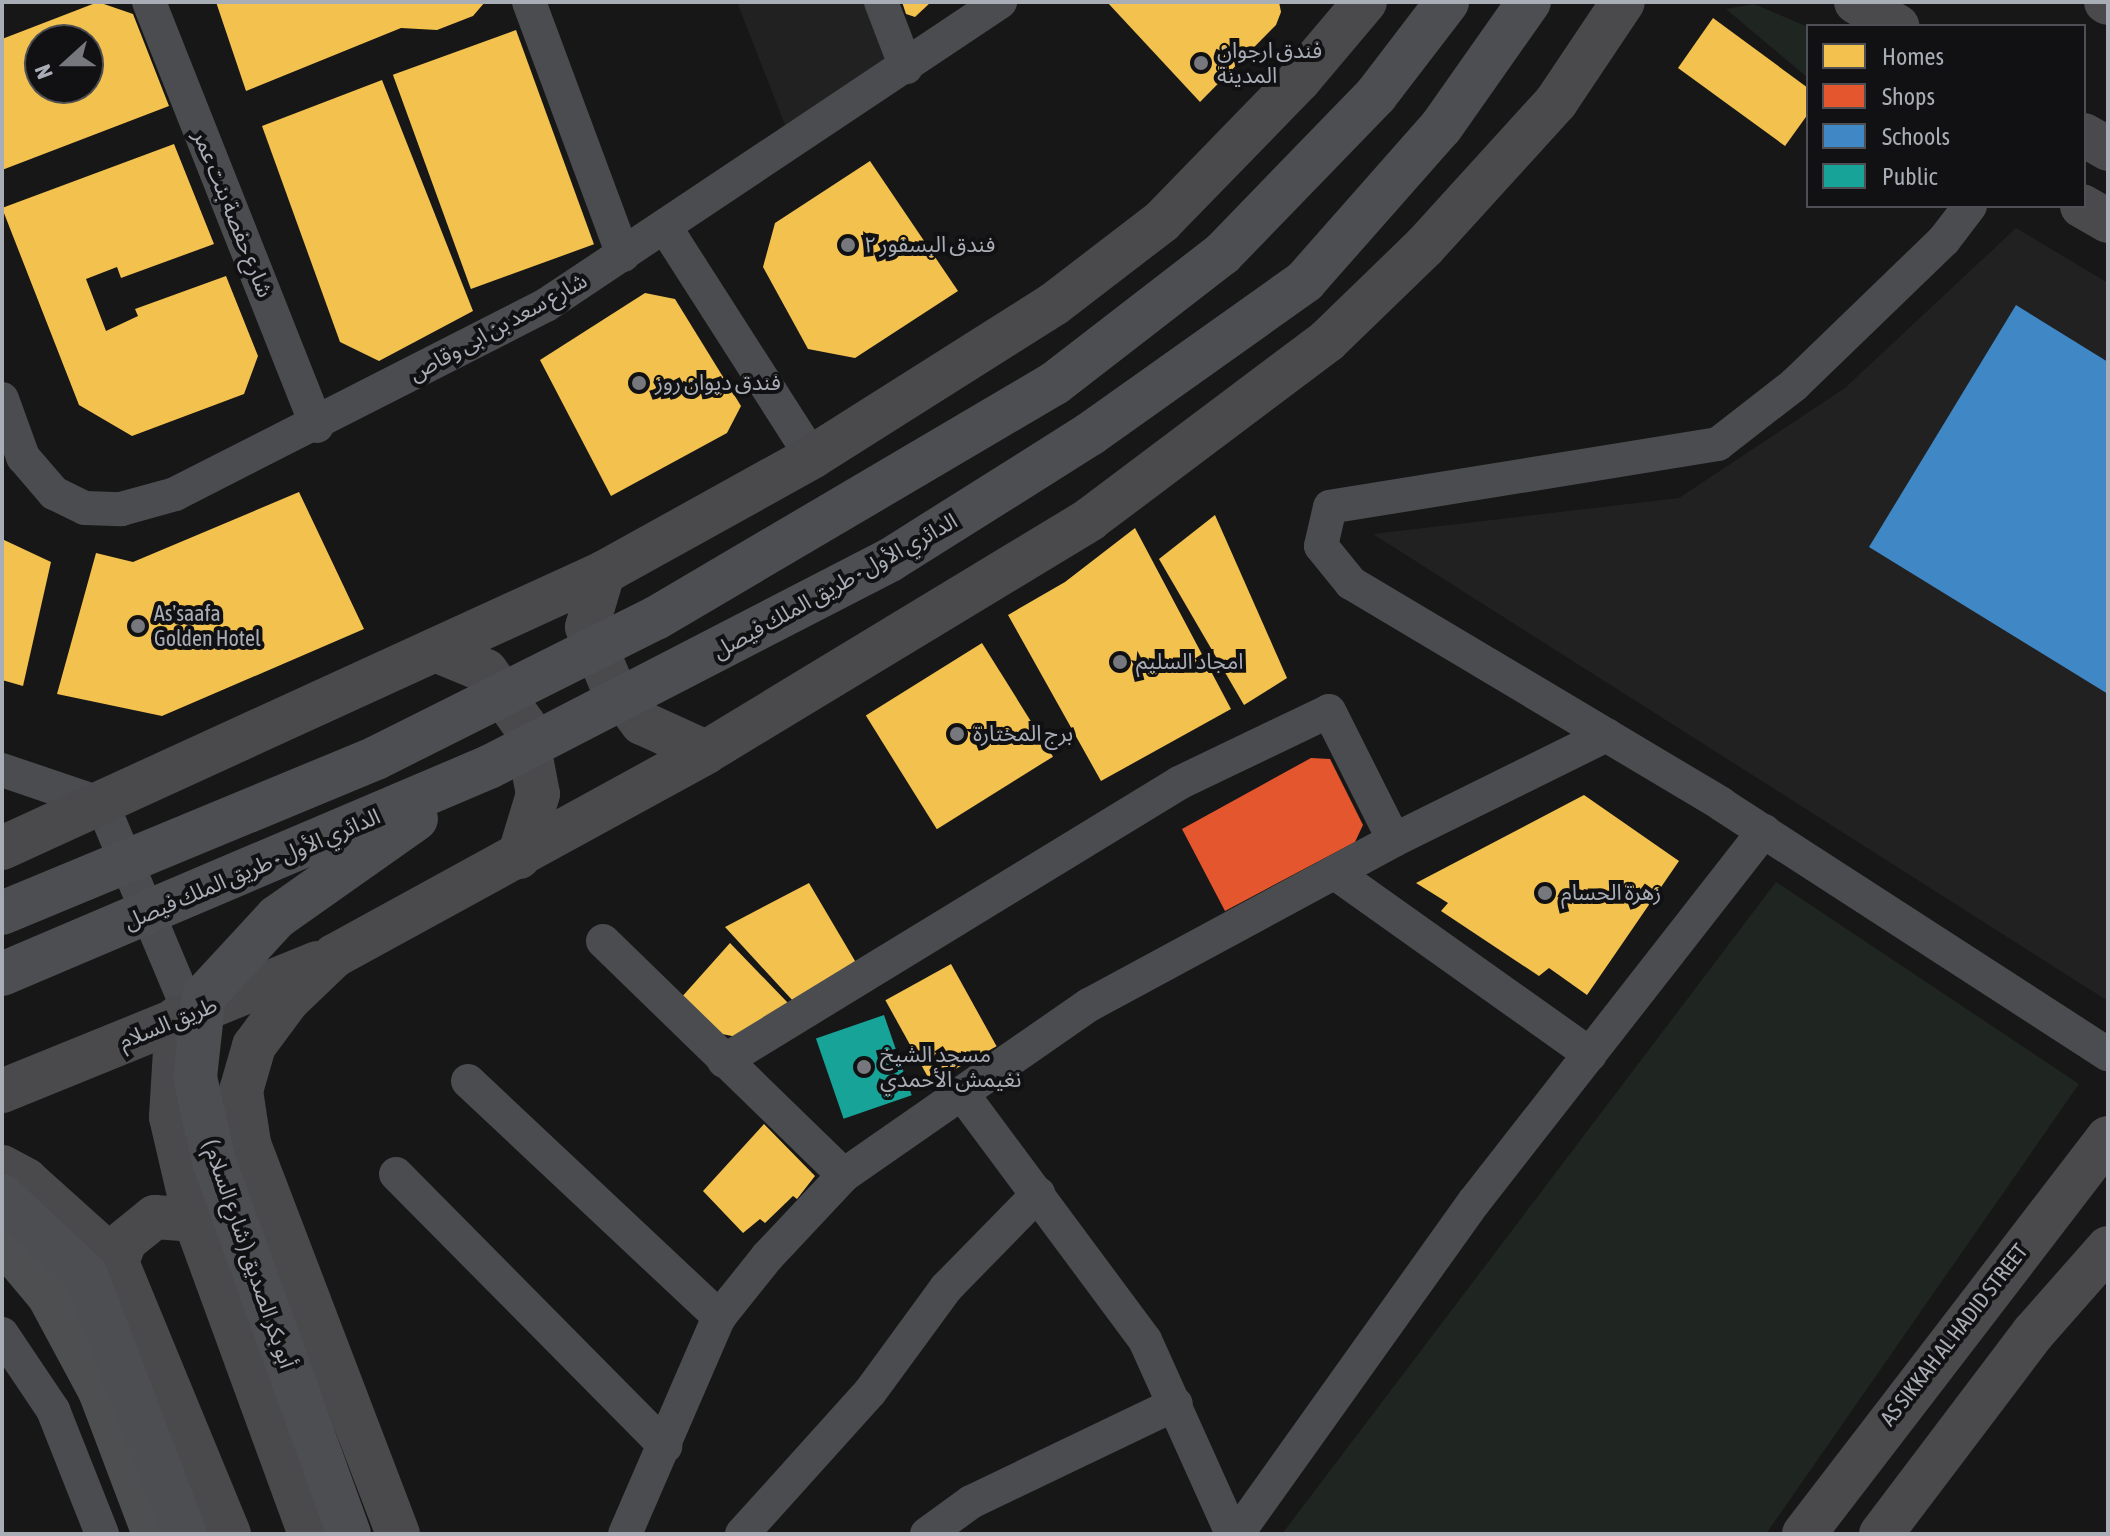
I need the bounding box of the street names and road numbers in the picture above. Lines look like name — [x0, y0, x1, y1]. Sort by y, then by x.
street label: شارع حفصة بنت عمر — [188, 127, 278, 301]
street label: شارع سعد بن ابى وقاص — [404, 267, 592, 387]
street label: الدائري الأول - طريق الملك فيصل — [708, 508, 962, 664]
street label: الدائري الأول - طريق الملك فيصل — [120, 803, 384, 935]
street label: طريق السلام — [115, 991, 221, 1055]
street label: ( شارع السلام ) أبو بكر الصديق — [197, 1136, 301, 1372]
street label: AS SIKKAH AL HADID STREET — [1875, 1239, 2033, 1431]

